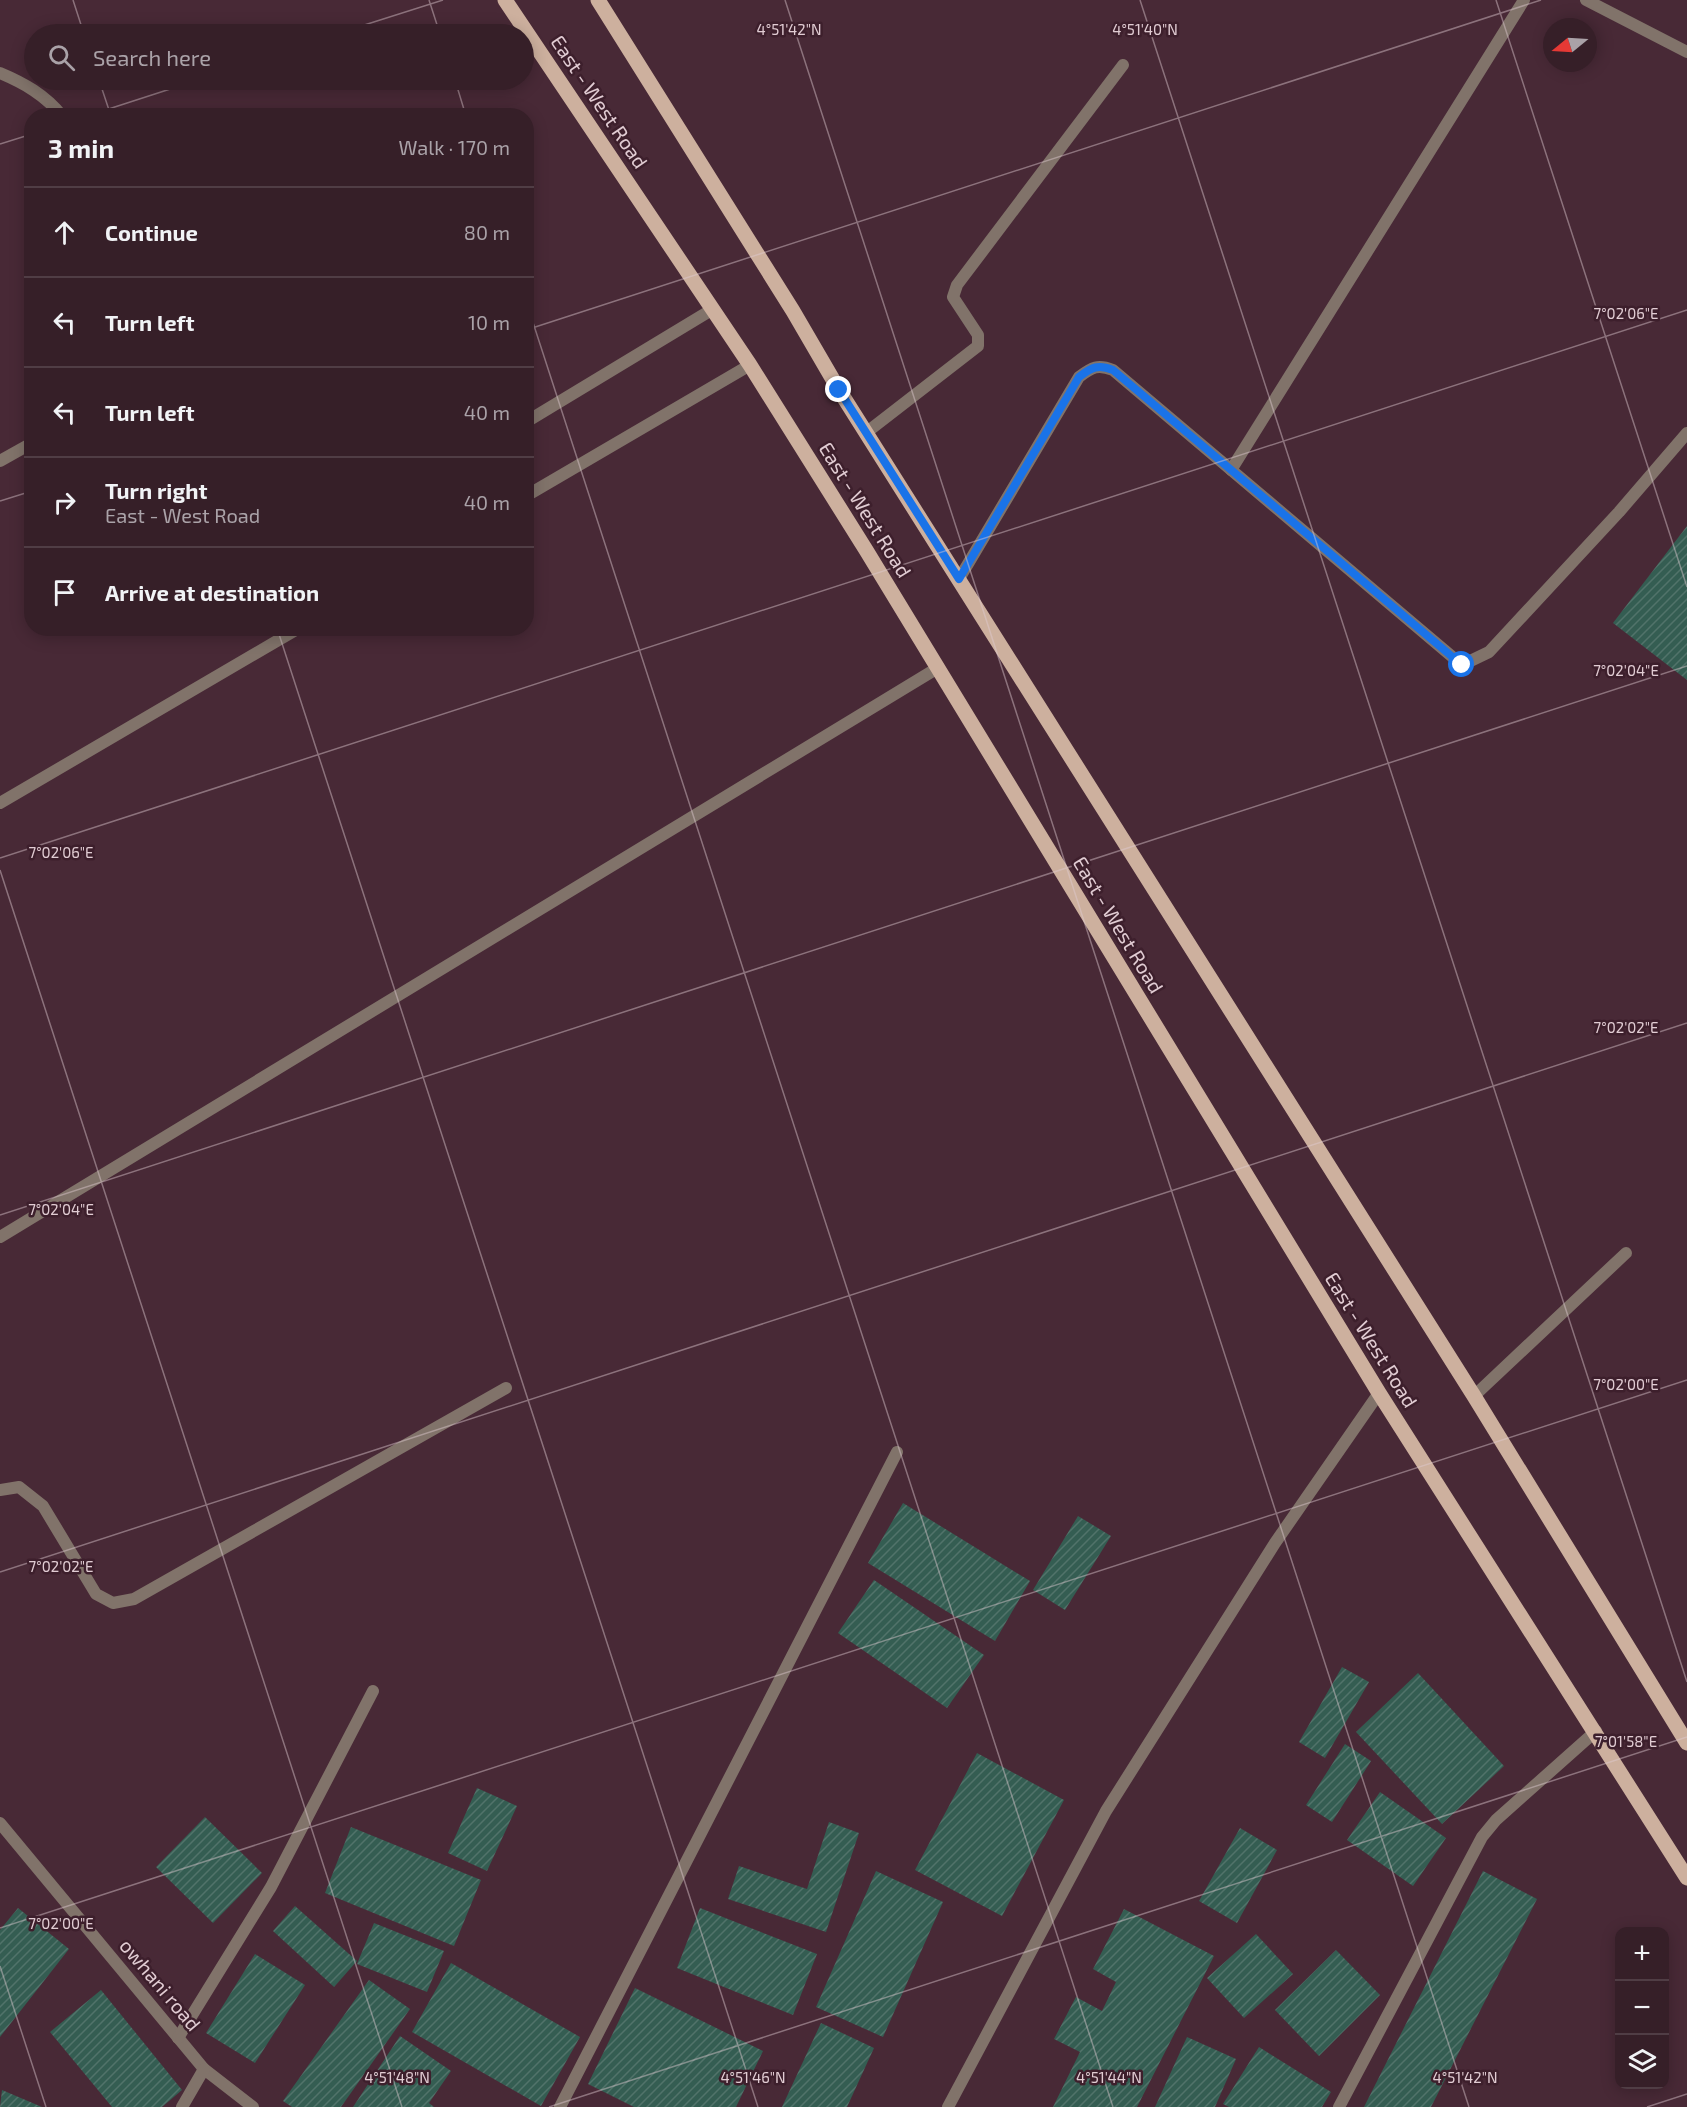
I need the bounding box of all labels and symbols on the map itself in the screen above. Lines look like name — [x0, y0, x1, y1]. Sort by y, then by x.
north arrow — [1543, 18, 1597, 72]
text: 4°51'42"N — [756, 20, 822, 38]
text: 4°51'40"N — [1112, 20, 1178, 38]
street label: East - West Road — [546, 30, 653, 173]
text: 7°02'06"E — [1593, 304, 1659, 322]
route end — [825, 376, 851, 402]
street label: East - West Road — [815, 437, 917, 582]
route start — [1448, 651, 1474, 677]
text: 7°02'04"E — [1593, 661, 1659, 679]
text: 7°02'06"E — [28, 843, 94, 861]
street label: East - West Road — [1069, 852, 1169, 997]
text: 7°02'02"E — [1594, 1018, 1658, 1036]
text: 7°02'04"E — [28, 1200, 94, 1218]
street label: East - West Road — [1321, 1267, 1423, 1412]
text: 7°02'00"E — [1593, 1375, 1659, 1393]
text: 7°02'02"E — [29, 1557, 93, 1575]
text: 7°01'58"E — [1595, 1732, 1657, 1750]
text: 7°02'00"E — [28, 1914, 94, 1932]
street label: owhani road — [115, 1933, 206, 2035]
text: 4°51'48"N — [364, 2068, 430, 2086]
text: 4°51'46"N — [720, 2068, 786, 2086]
text: 4°51'44"N — [1076, 2068, 1142, 2086]
text: 4°51'42"N — [1432, 2068, 1498, 2086]

